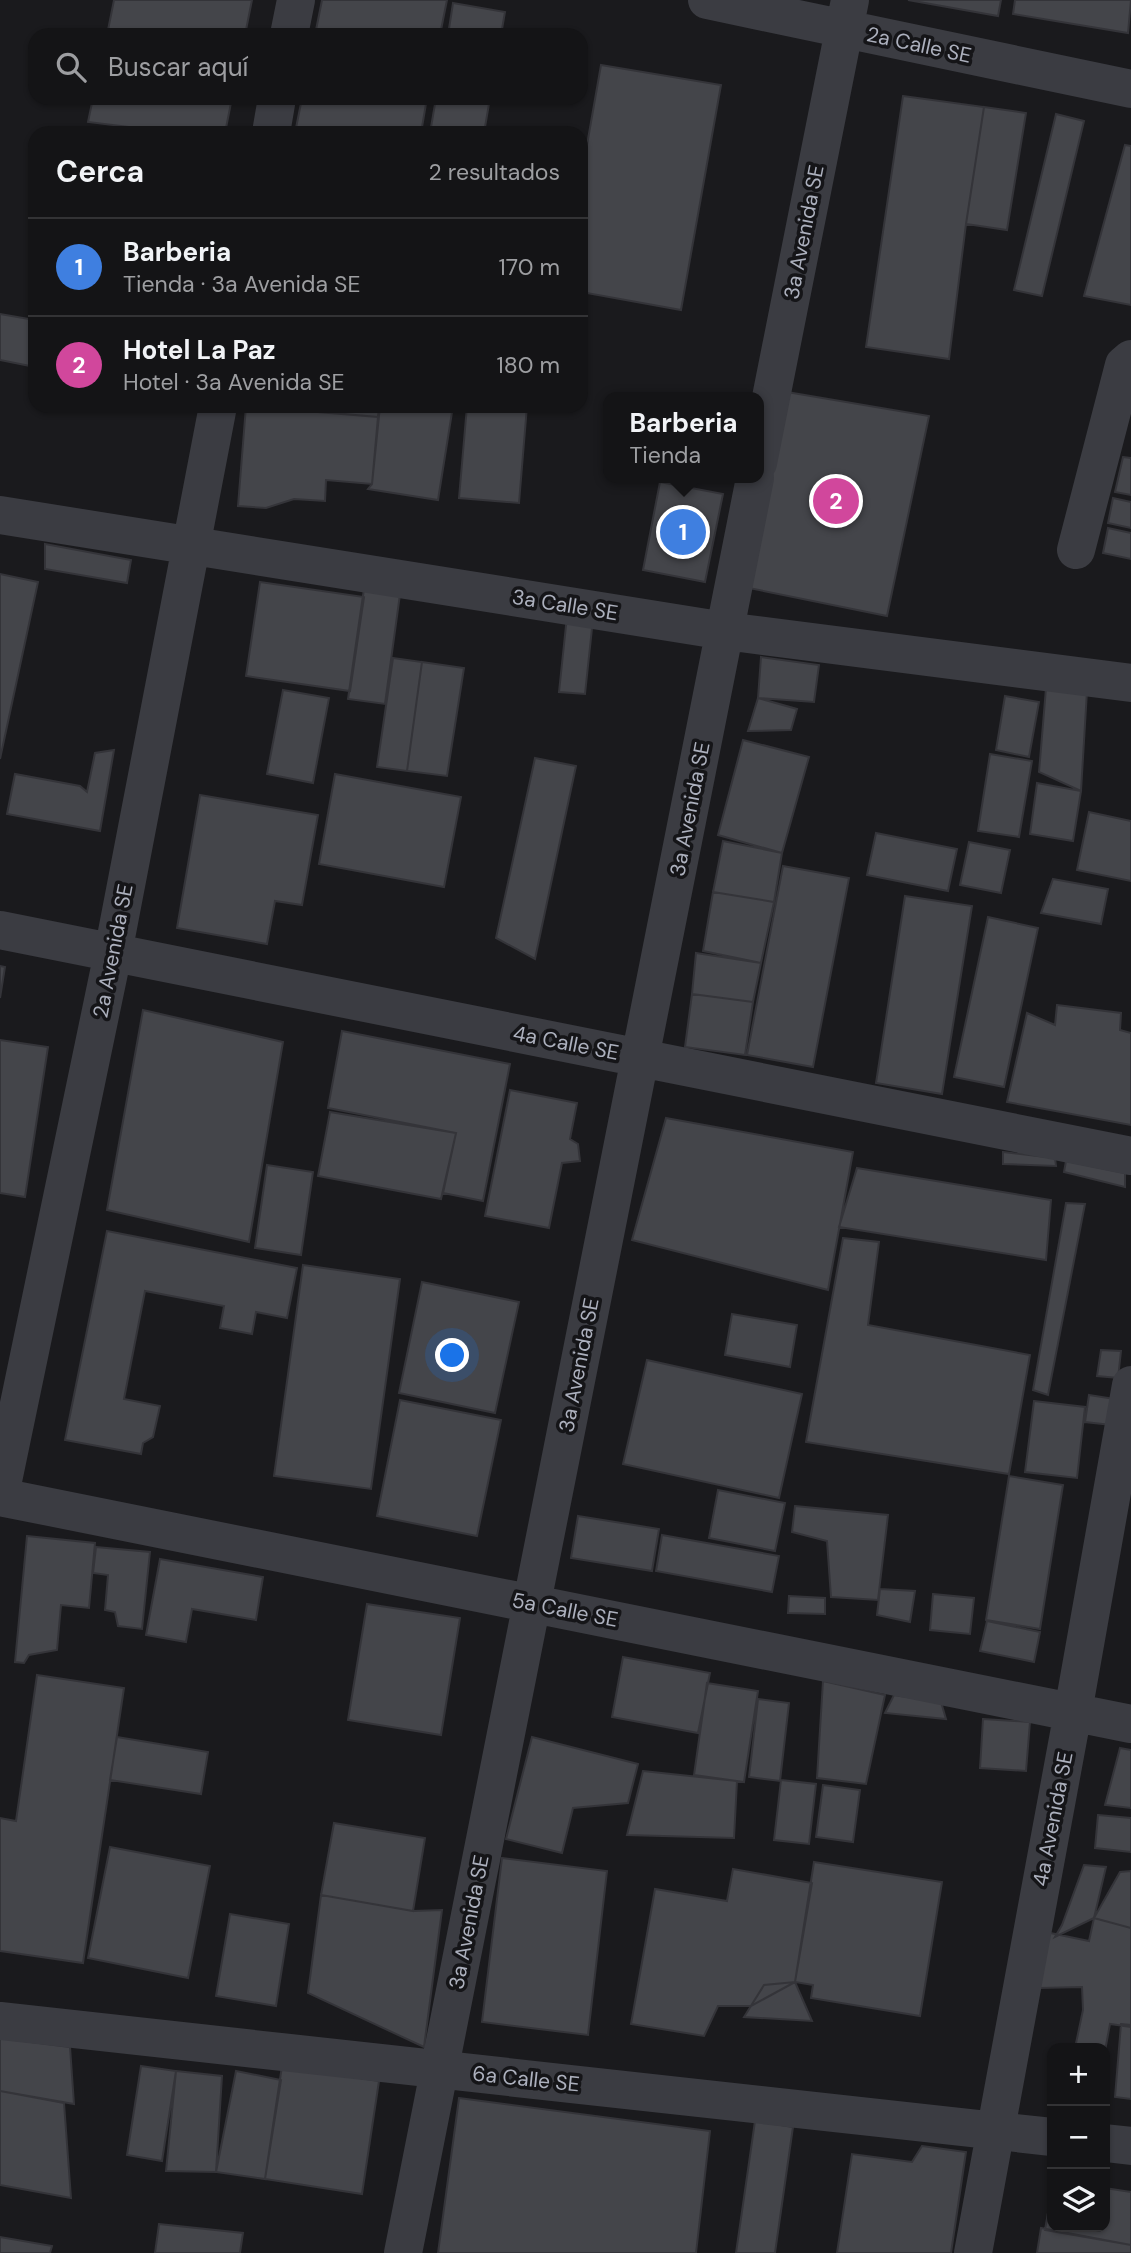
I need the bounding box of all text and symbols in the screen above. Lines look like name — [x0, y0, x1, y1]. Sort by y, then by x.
street label: 2a Calle SE — [864, 20, 974, 70]
search box — [28, 28, 588, 105]
icon: search — [52, 48, 90, 86]
text: Buscar aquí — [108, 50, 248, 84]
text: Cerca — [56, 152, 144, 191]
text: 2 resultados — [429, 157, 560, 187]
street label: 3a Avenida SE — [777, 163, 831, 301]
text: Barberia — [123, 235, 231, 269]
text: 1 — [75, 252, 83, 282]
text: 170 m — [499, 252, 560, 282]
text: Tienda · 3a Avenida SE — [123, 269, 360, 299]
text: Hotel La Paz — [123, 333, 275, 367]
text: 2 — [72, 350, 86, 380]
text: 180 m — [496, 350, 560, 380]
text: Hotel · 3a Avenida SE — [123, 367, 345, 397]
popup — [603, 392, 764, 483]
text: Barberia — [629, 406, 738, 440]
text: Tienda — [629, 440, 701, 470]
pin: 2 — [813, 475, 859, 527]
pin: 1 — [660, 506, 706, 558]
street label: 3a Calle SE — [510, 583, 620, 627]
street label: 3a Avenida SE — [663, 740, 717, 878]
street label: 2a Avenida SE — [86, 882, 140, 1020]
street label: 4a Calle SE — [511, 1019, 621, 1067]
street label: 3a Avenida SE — [552, 1296, 606, 1434]
your location — [435, 1338, 469, 1372]
street label: 5a Calle SE — [510, 1586, 620, 1634]
street label: 4a Avenida SE — [1026, 1749, 1080, 1889]
street label: 3a Avenida SE — [442, 1853, 496, 1991]
map controls — [1047, 2043, 1110, 2232]
button: + — [1047, 2043, 1110, 2106]
street label: 6a Calle SE — [471, 2059, 581, 2099]
button: − — [1047, 2106, 1110, 2169]
button: layers — [1047, 2169, 1110, 2232]

